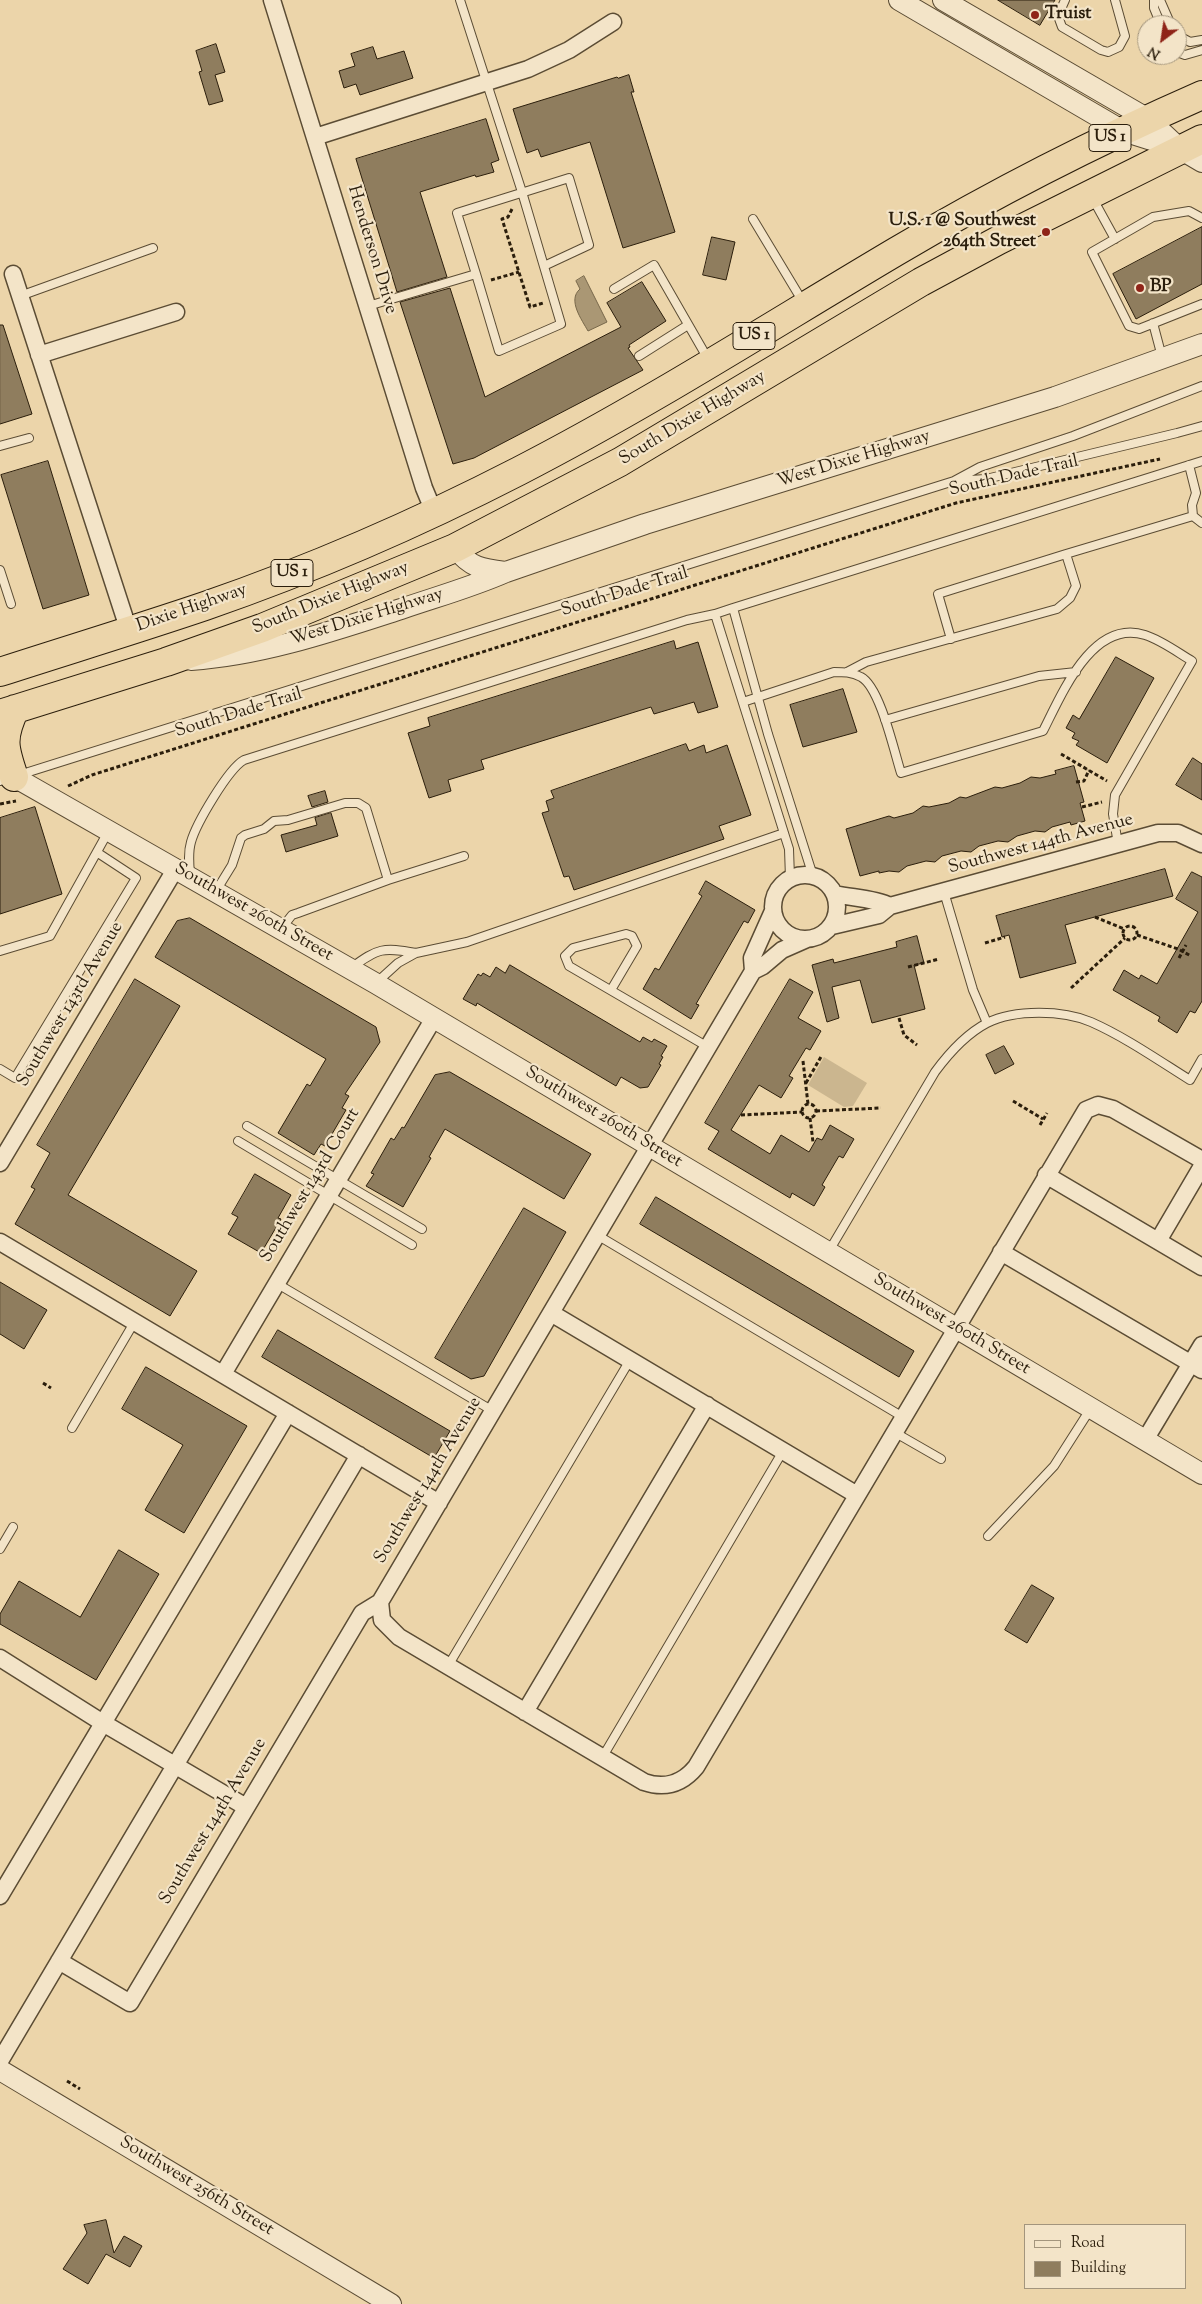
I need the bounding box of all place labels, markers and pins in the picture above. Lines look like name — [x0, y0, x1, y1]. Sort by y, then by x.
place label: Truist — [1045, 4, 1092, 26]
marker: Truist — [1029, 9, 1041, 21]
place label: U.S. 1 @ Southwest 264th Street — [889, 211, 1036, 253]
marker: U.S. 1 @ Southwest 264th Street — [1040, 226, 1052, 238]
place label: BP — [1150, 277, 1171, 299]
marker: BP — [1134, 282, 1146, 294]

